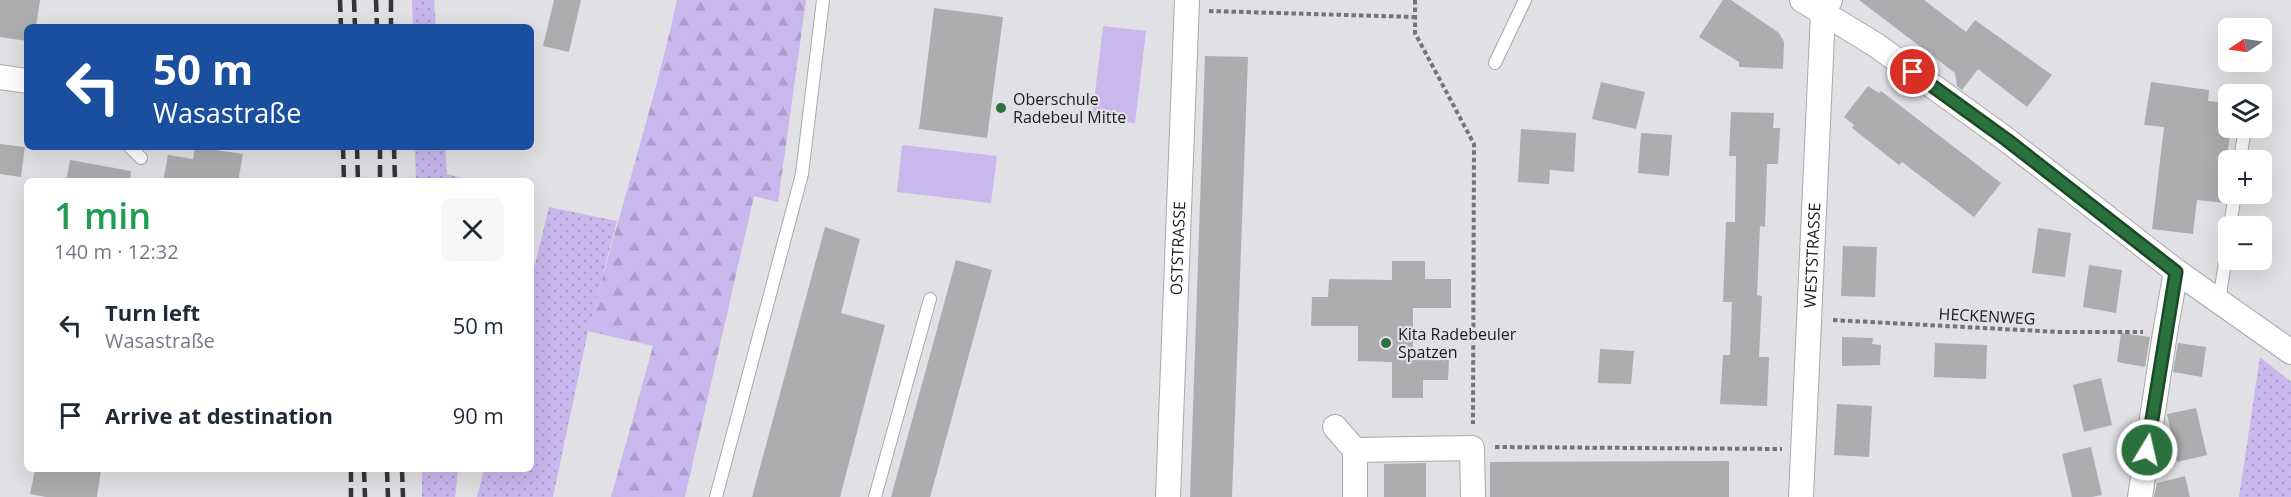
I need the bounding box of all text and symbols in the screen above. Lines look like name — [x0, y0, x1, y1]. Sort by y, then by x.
north arrow — [2218, 18, 2272, 72]
map controls — [2218, 18, 2272, 270]
text: 50 m — [153, 40, 253, 97]
pin — [1887, 46, 1938, 97]
icon: left — [54, 48, 132, 126]
icon: arrive — [1896, 55, 1929, 88]
button: layers — [2218, 84, 2272, 138]
place label: Oberschule Radebeul Mitte — [1013, 88, 1126, 128]
text: Wasastraße — [153, 94, 301, 131]
marker: Oberschule Radebeul Mitte — [994, 101, 1008, 115]
button: + — [2218, 150, 2272, 204]
text: 1 min — [54, 191, 151, 240]
button: close — [441, 198, 504, 261]
street label: OSTSTRASSE — [1165, 201, 1190, 296]
street label: WESTSTRASSE — [1799, 202, 1825, 308]
button: − — [2218, 216, 2272, 270]
text: 140 m · 12:32 — [54, 238, 179, 265]
text: Turn left — [105, 297, 200, 327]
street label: HECKENWEG — [1938, 302, 2036, 330]
icon: left — [54, 309, 87, 342]
text: 50 m — [453, 310, 504, 340]
place label: Kita Radebeuler Spatzen — [1398, 323, 1517, 363]
text: Wasastraße — [105, 327, 215, 354]
marker: Kita Radebeuler Spatzen — [1379, 336, 1393, 350]
icon: arrive — [54, 399, 87, 432]
text: Arrive at destination — [105, 400, 333, 430]
text: 90 m — [453, 400, 504, 430]
position arrow — [2115, 418, 2179, 482]

